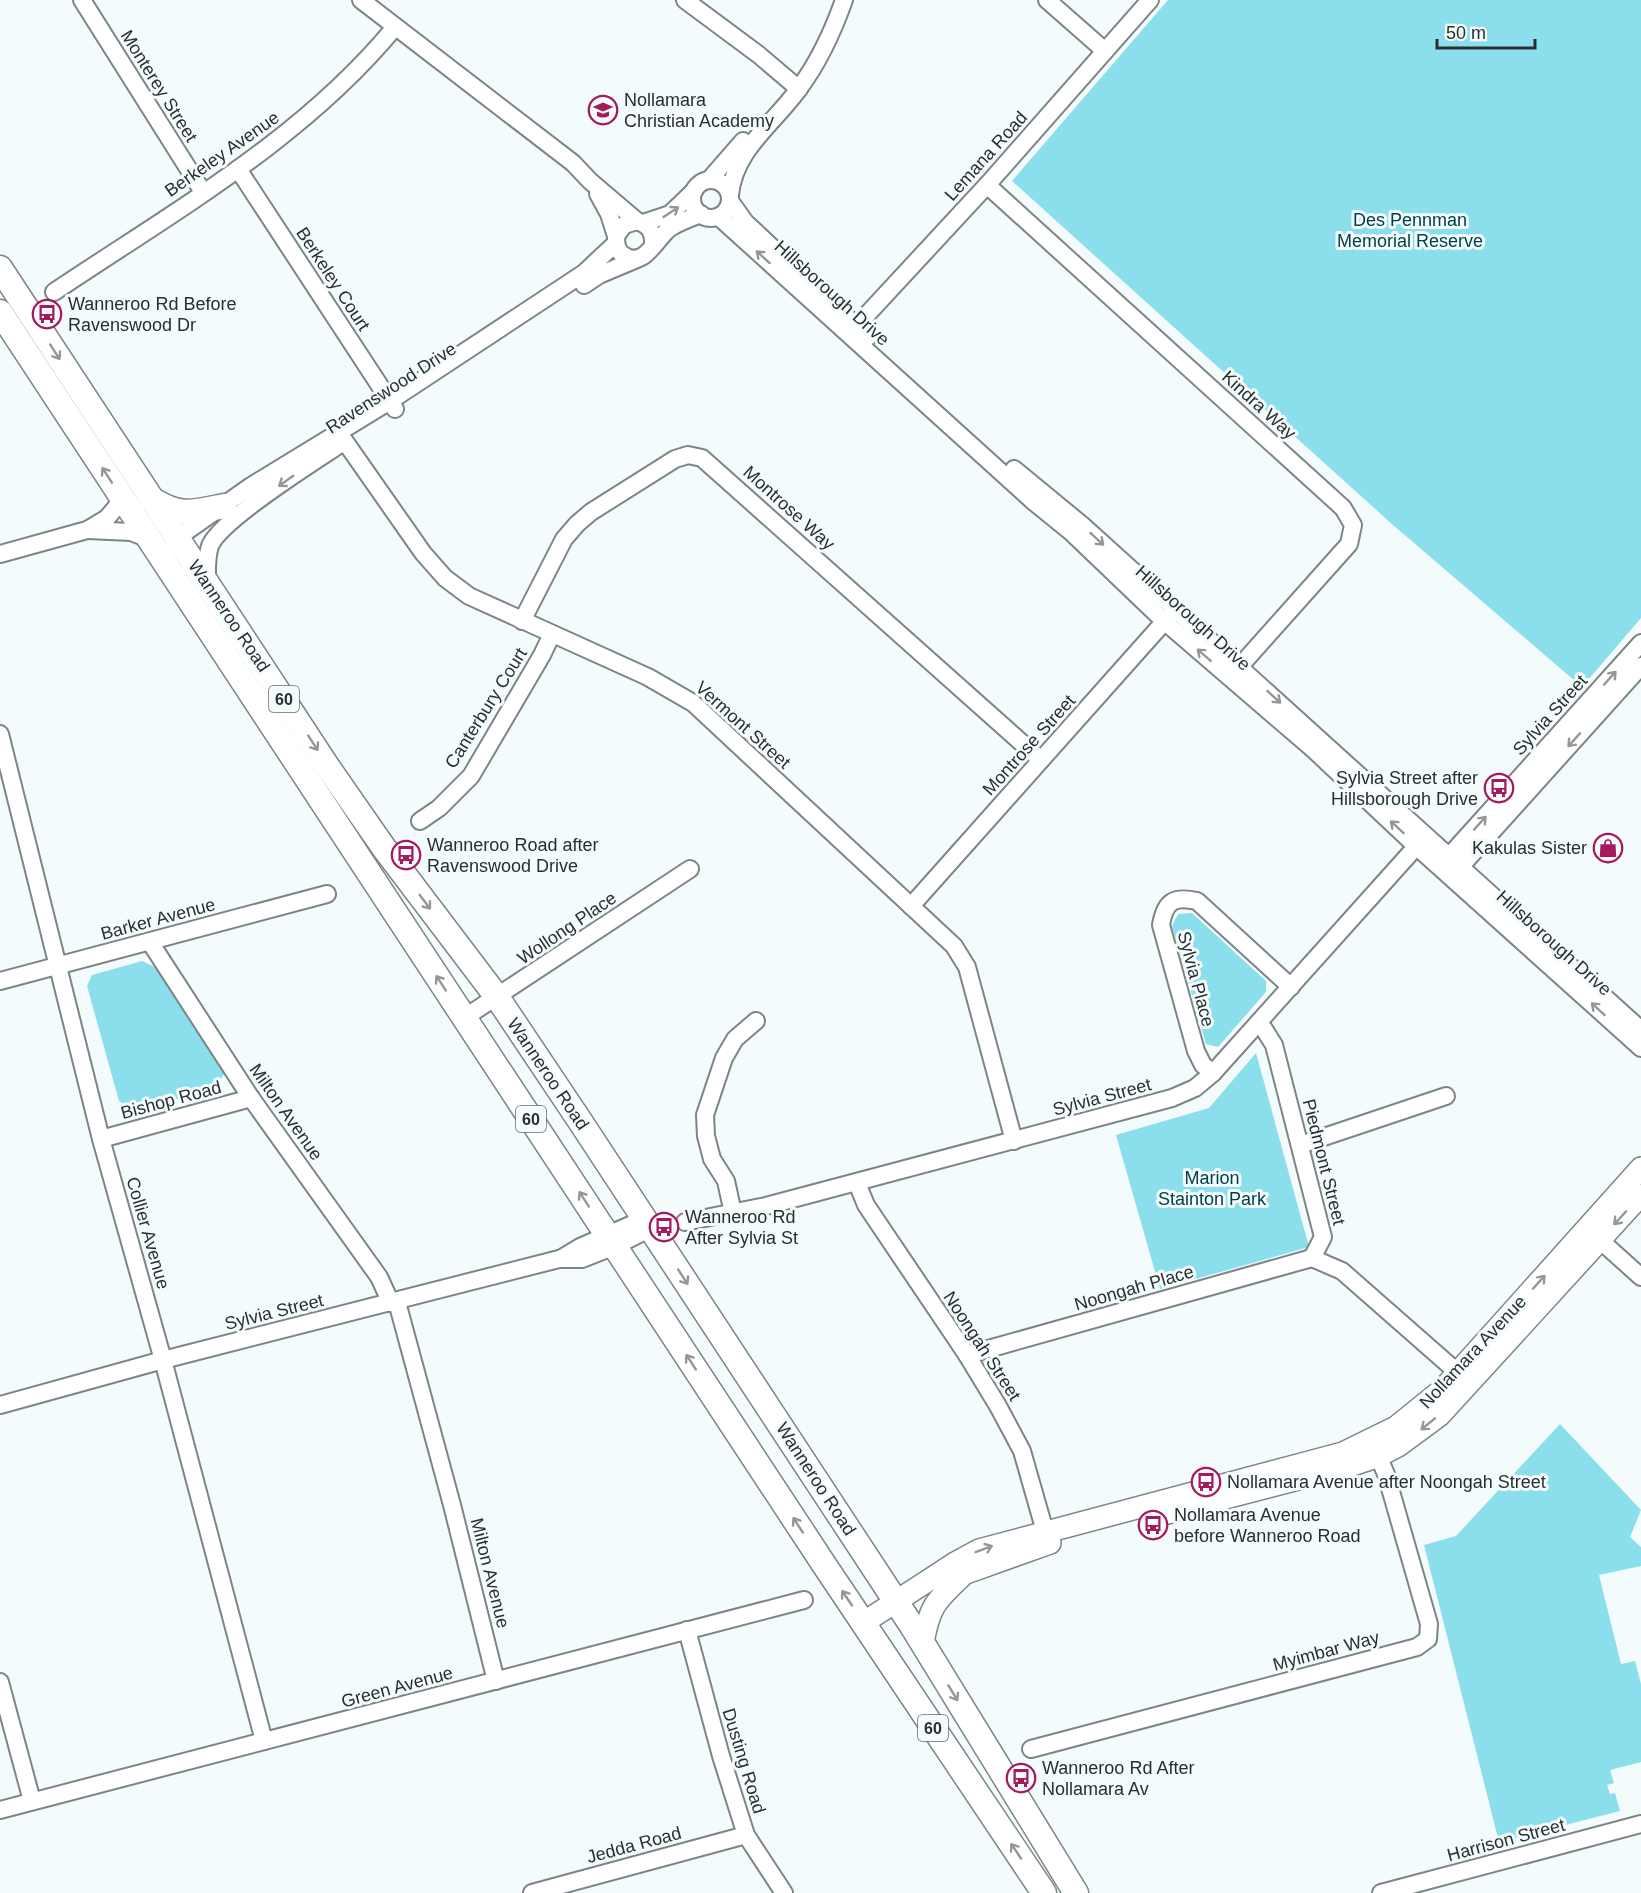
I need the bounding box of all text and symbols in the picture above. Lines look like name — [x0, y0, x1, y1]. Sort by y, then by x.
scale bar — [1437, 12, 1534, 50]
text: 50 m — [1446, 23, 1486, 43]
street label: Monterey Street — [117, 26, 201, 146]
place label: Nollamara Christian Academy — [624, 90, 774, 131]
school or university icon: Nollamara Christian Academy — [587, 94, 619, 126]
street label: Berkeley Avenue — [161, 107, 283, 201]
street label: Lemana Road — [941, 107, 1031, 205]
one-way arrow — [663, 206, 679, 218]
park label: Des Pennman Memorial Reserve — [1337, 210, 1483, 251]
street label: Berkeley Court — [292, 224, 374, 334]
street label: Hillsborough Drive — [771, 236, 893, 350]
one-way arrow — [756, 250, 771, 264]
place label: Wanneroo Rd Before Ravenswood Dr — [68, 294, 236, 335]
bus stop icon: Wanneroo Rd Before Ravenswood Dr — [31, 298, 63, 330]
street label: Ravenswood Drive — [322, 338, 460, 438]
one-way arrow — [49, 344, 61, 360]
street label: Kindra Way — [1218, 367, 1300, 443]
street label: Montrose Way — [739, 462, 839, 554]
one-way arrow — [101, 467, 113, 483]
one-way arrow — [279, 475, 295, 487]
one-way arrow — [1090, 532, 1105, 546]
street label: Wanneroo Road — [184, 556, 274, 676]
street label: Hillsborough Drive — [1132, 561, 1254, 675]
street label: Canterbury Court — [441, 644, 531, 772]
one-way arrow — [1197, 648, 1212, 662]
one-way arrow — [1603, 670, 1617, 685]
street label: Sylvia Street — [1509, 671, 1591, 759]
street label: Vermont Street — [692, 677, 794, 773]
road number: 60 — [269, 686, 299, 712]
one-way arrow — [1266, 690, 1281, 704]
street label: Montrose Street — [979, 691, 1079, 799]
one-way arrow — [1567, 733, 1581, 748]
one-way arrow — [307, 734, 319, 751]
place label: Sylvia Street after Hillsborough Drive — [1331, 768, 1478, 809]
bus stop icon: Sylvia Street after Hillsborough Drive — [1483, 772, 1515, 804]
one-way arrow — [1472, 815, 1487, 830]
one-way arrow — [1389, 820, 1404, 834]
shop icon: Kakulas Sister — [1592, 832, 1624, 864]
place label: Wanneroo Road after Ravenswood Drive — [427, 835, 598, 876]
place label: Kakulas Sister — [1472, 838, 1587, 858]
bus stop icon: Wanneroo Road after Ravenswood Drive — [390, 839, 422, 871]
street label: Hillsborough Drive — [1493, 886, 1615, 1000]
street label: Wollong Place — [514, 888, 620, 968]
street label: Barker Avenue — [99, 894, 217, 944]
one-way arrow — [419, 894, 432, 910]
street label: Sylvia Place — [1174, 929, 1218, 1029]
one-way arrow — [435, 975, 448, 992]
one-way arrow — [1590, 1002, 1605, 1016]
street label: Wanneroo Road — [503, 1014, 593, 1134]
street label: Milton Avenue — [245, 1060, 327, 1164]
street label: Sylvia Street — [1051, 1074, 1153, 1120]
street label: Bishop Road — [119, 1077, 223, 1123]
street label: Piedmont Street — [1299, 1097, 1349, 1227]
road number: 60 — [516, 1106, 546, 1132]
park label: Marion Stainton Park — [1158, 1168, 1267, 1209]
street label: Collier Avenue — [122, 1175, 174, 1291]
one-way arrow — [577, 1191, 589, 1208]
place label: Wanneroo Rd After Sylvia St — [685, 1207, 798, 1248]
one-way arrow — [1613, 1210, 1628, 1225]
bus stop icon: Wanneroo Rd After Sylvia St — [648, 1211, 680, 1243]
street label: Noongah Place — [1072, 1261, 1196, 1315]
one-way arrow — [677, 1268, 689, 1285]
one-way arrow — [1532, 1275, 1546, 1290]
street label: Noongah Street — [939, 1288, 1025, 1404]
street label: Sylvia Street — [223, 1290, 325, 1334]
street label: Nollamara Avenue — [1416, 1292, 1530, 1412]
one-way arrow — [685, 1354, 697, 1370]
one-way arrow — [1420, 1418, 1436, 1431]
street label: Wanneroo Road — [772, 1419, 860, 1539]
bus stop icon: Nollamara Avenue after Noongah Street — [1190, 1466, 1222, 1498]
place label: Nollamara Avenue after Noongah Street — [1227, 1472, 1546, 1492]
place label: Nollamara Avenue before Wanneroo Road — [1174, 1505, 1360, 1546]
bus stop icon: Nollamara Avenue before Wanneroo Road — [1137, 1509, 1169, 1541]
street label: Milton Avenue — [467, 1516, 513, 1630]
one-way arrow — [792, 1517, 804, 1533]
one-way arrow — [974, 1542, 993, 1553]
one-way arrow — [840, 1590, 852, 1607]
street label: Myimbar Way — [1271, 1627, 1381, 1675]
street label: Green Avenue — [339, 1662, 455, 1712]
one-way arrow — [948, 1684, 960, 1701]
street label: Dusting Road — [718, 1706, 770, 1816]
road number: 60 — [918, 1715, 948, 1741]
place label: Wanneroo Rd After Nollamara Av — [1042, 1758, 1194, 1799]
bus stop icon: Wanneroo Rd After Nollamara Av — [1005, 1762, 1037, 1794]
street label: Harrison Street — [1445, 1815, 1567, 1865]
street label: Jedda Road — [585, 1823, 683, 1867]
one-way arrow — [1010, 1843, 1022, 1860]

